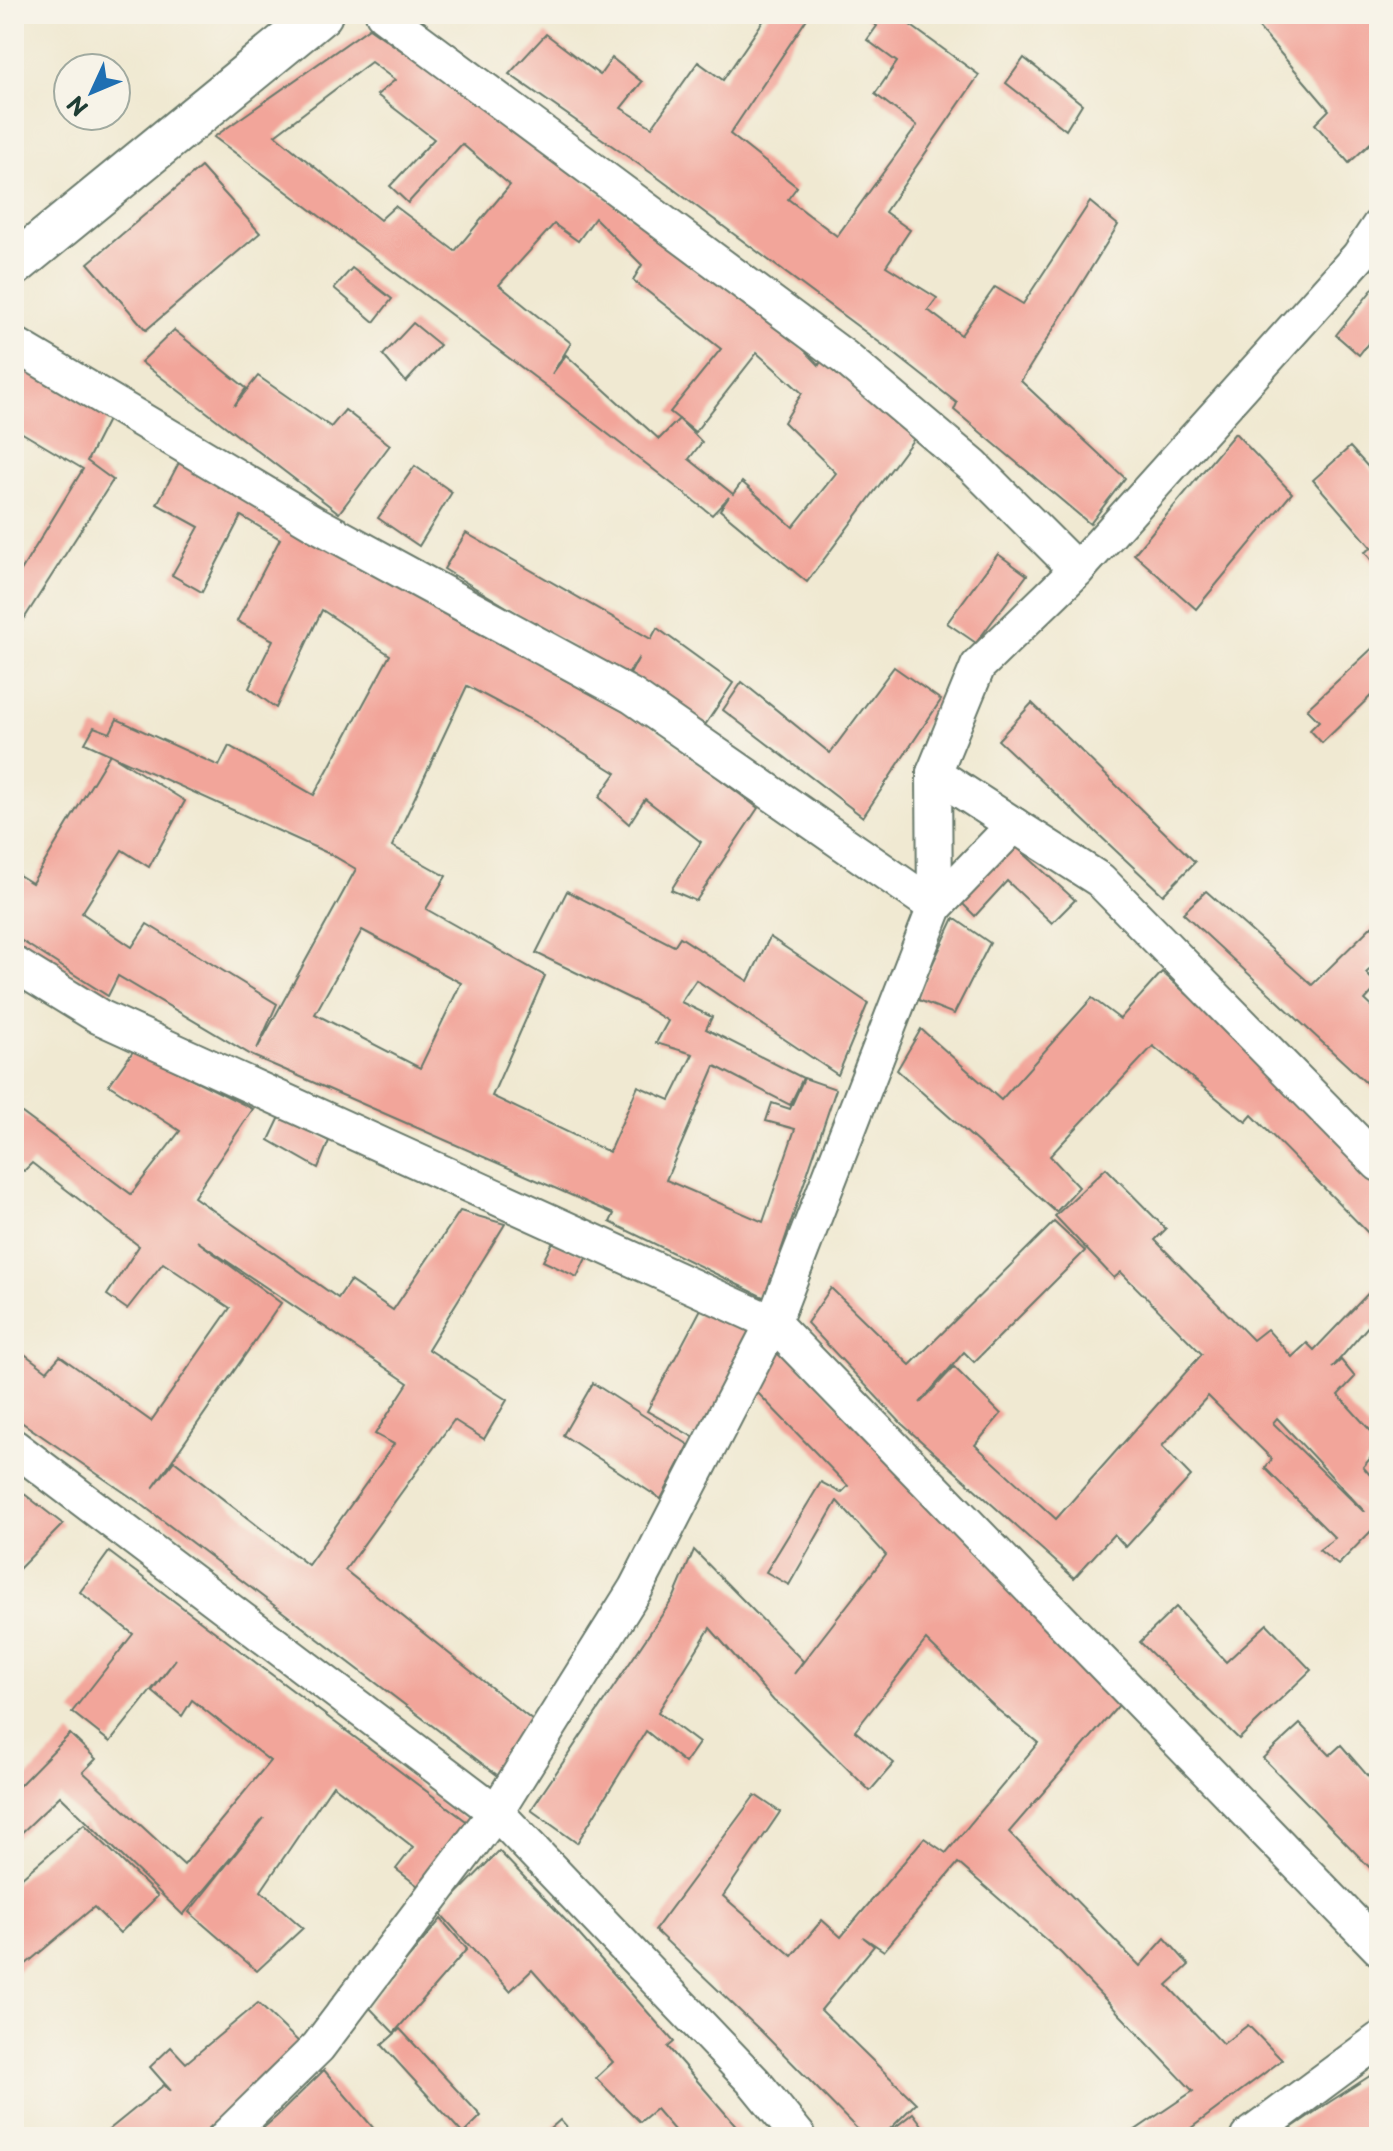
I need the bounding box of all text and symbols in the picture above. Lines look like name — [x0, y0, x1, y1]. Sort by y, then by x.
north arrow — [52, 52, 132, 132]
text: N — [59, 89, 94, 125]

